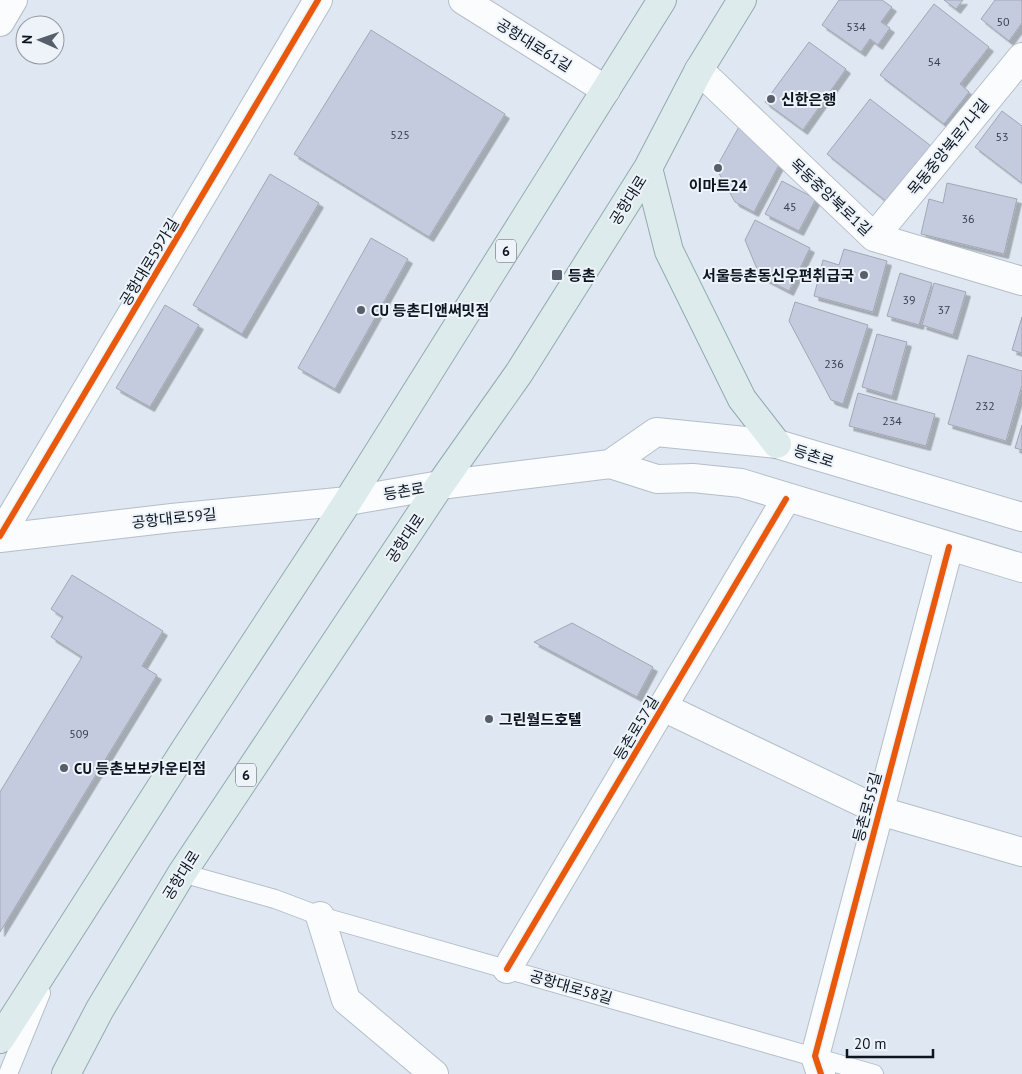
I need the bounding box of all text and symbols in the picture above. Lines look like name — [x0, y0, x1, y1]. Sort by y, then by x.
street label: 공항대로61길 — [493, 14, 575, 76]
house number: 50 — [996, 14, 1010, 29]
north arrow — [15, 15, 65, 65]
house number: 534 — [846, 19, 866, 34]
text: N — [18, 35, 36, 44]
house number: 54 — [927, 54, 941, 69]
place label: 신한은행 — [781, 90, 836, 109]
marker: 신한은행 — [765, 93, 777, 105]
street label: 목동중앙북로7나길 — [903, 95, 993, 199]
house number: 525 — [390, 127, 410, 142]
house number: 53 — [995, 129, 1009, 144]
street label: 목동중앙북로1길 — [786, 154, 876, 240]
marker: 이마트24 — [712, 162, 724, 174]
street label: 공항대로 — [605, 172, 651, 228]
place label: 이마트24 — [689, 176, 748, 195]
house number: 45 — [783, 199, 797, 214]
house number: 36 — [961, 211, 975, 226]
street label: 공항대로59가길 — [115, 215, 183, 309]
road number: 6 — [496, 240, 516, 262]
place label: 등촌 — [568, 266, 596, 285]
place label: 서울등촌동신우편취급국 — [702, 266, 854, 285]
marker: 등촌 — [550, 268, 564, 282]
marker: 서울등촌동신우편취급국 — [858, 269, 870, 281]
house number: 39 — [902, 292, 916, 307]
place label: CU 등촌디앤써밋점 — [371, 301, 489, 320]
house number: 37 — [937, 302, 951, 317]
marker: CU 등촌디앤써밋점 — [355, 304, 367, 316]
house number: 236 — [824, 356, 844, 371]
house number: 232 — [975, 398, 995, 413]
house number: 234 — [882, 413, 902, 428]
street label: 등촌로 — [791, 441, 837, 471]
street label: 등촌로 — [382, 478, 426, 504]
street label: 공항대로59길 — [131, 504, 217, 532]
street label: 공항대로 — [382, 510, 428, 566]
street label: 등촌로57길 — [609, 692, 663, 764]
place label: 그린월드호텔 — [499, 710, 582, 729]
marker: 그린월드호텔 — [483, 713, 495, 725]
house number: 509 — [69, 726, 89, 741]
place label: CU 등촌보보카운티점 — [74, 759, 206, 778]
marker: CU 등촌보보카운티점 — [58, 762, 70, 774]
road number: 6 — [236, 764, 256, 786]
street label: 등촌로55길 — [849, 770, 885, 844]
street label: 공항대로 — [158, 847, 204, 903]
street label: 공항대로58길 — [527, 966, 615, 1008]
scale bar — [847, 1026, 933, 1058]
text: 20 m — [854, 1034, 887, 1053]

